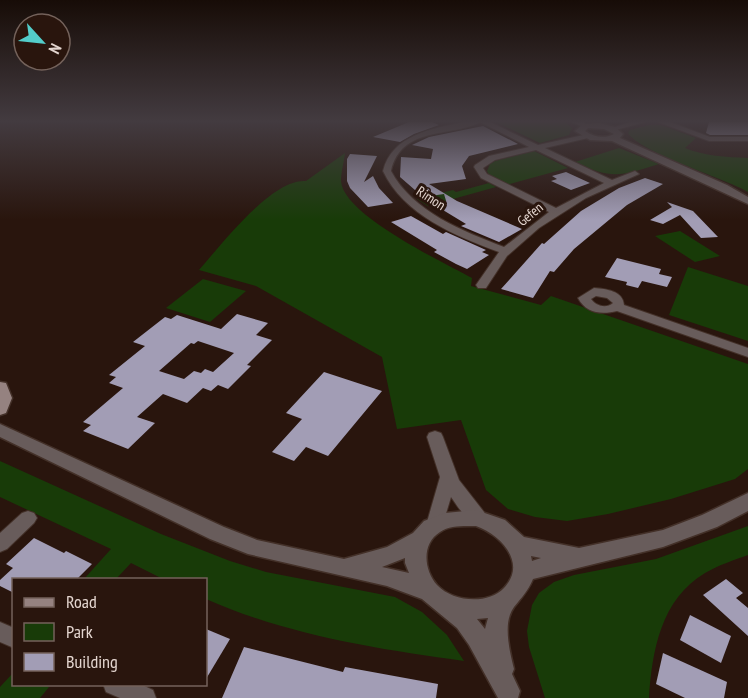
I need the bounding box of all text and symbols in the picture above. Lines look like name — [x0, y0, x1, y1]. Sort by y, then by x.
north arrow — [12, 12, 72, 72]
text: N — [44, 40, 66, 57]
street label: Rimon — [413, 182, 449, 214]
street label: Gefen — [513, 198, 547, 230]
legend — [12, 578, 207, 686]
text: Road — [66, 590, 97, 613]
text: Park — [66, 620, 93, 643]
text: Building — [66, 650, 118, 673]

